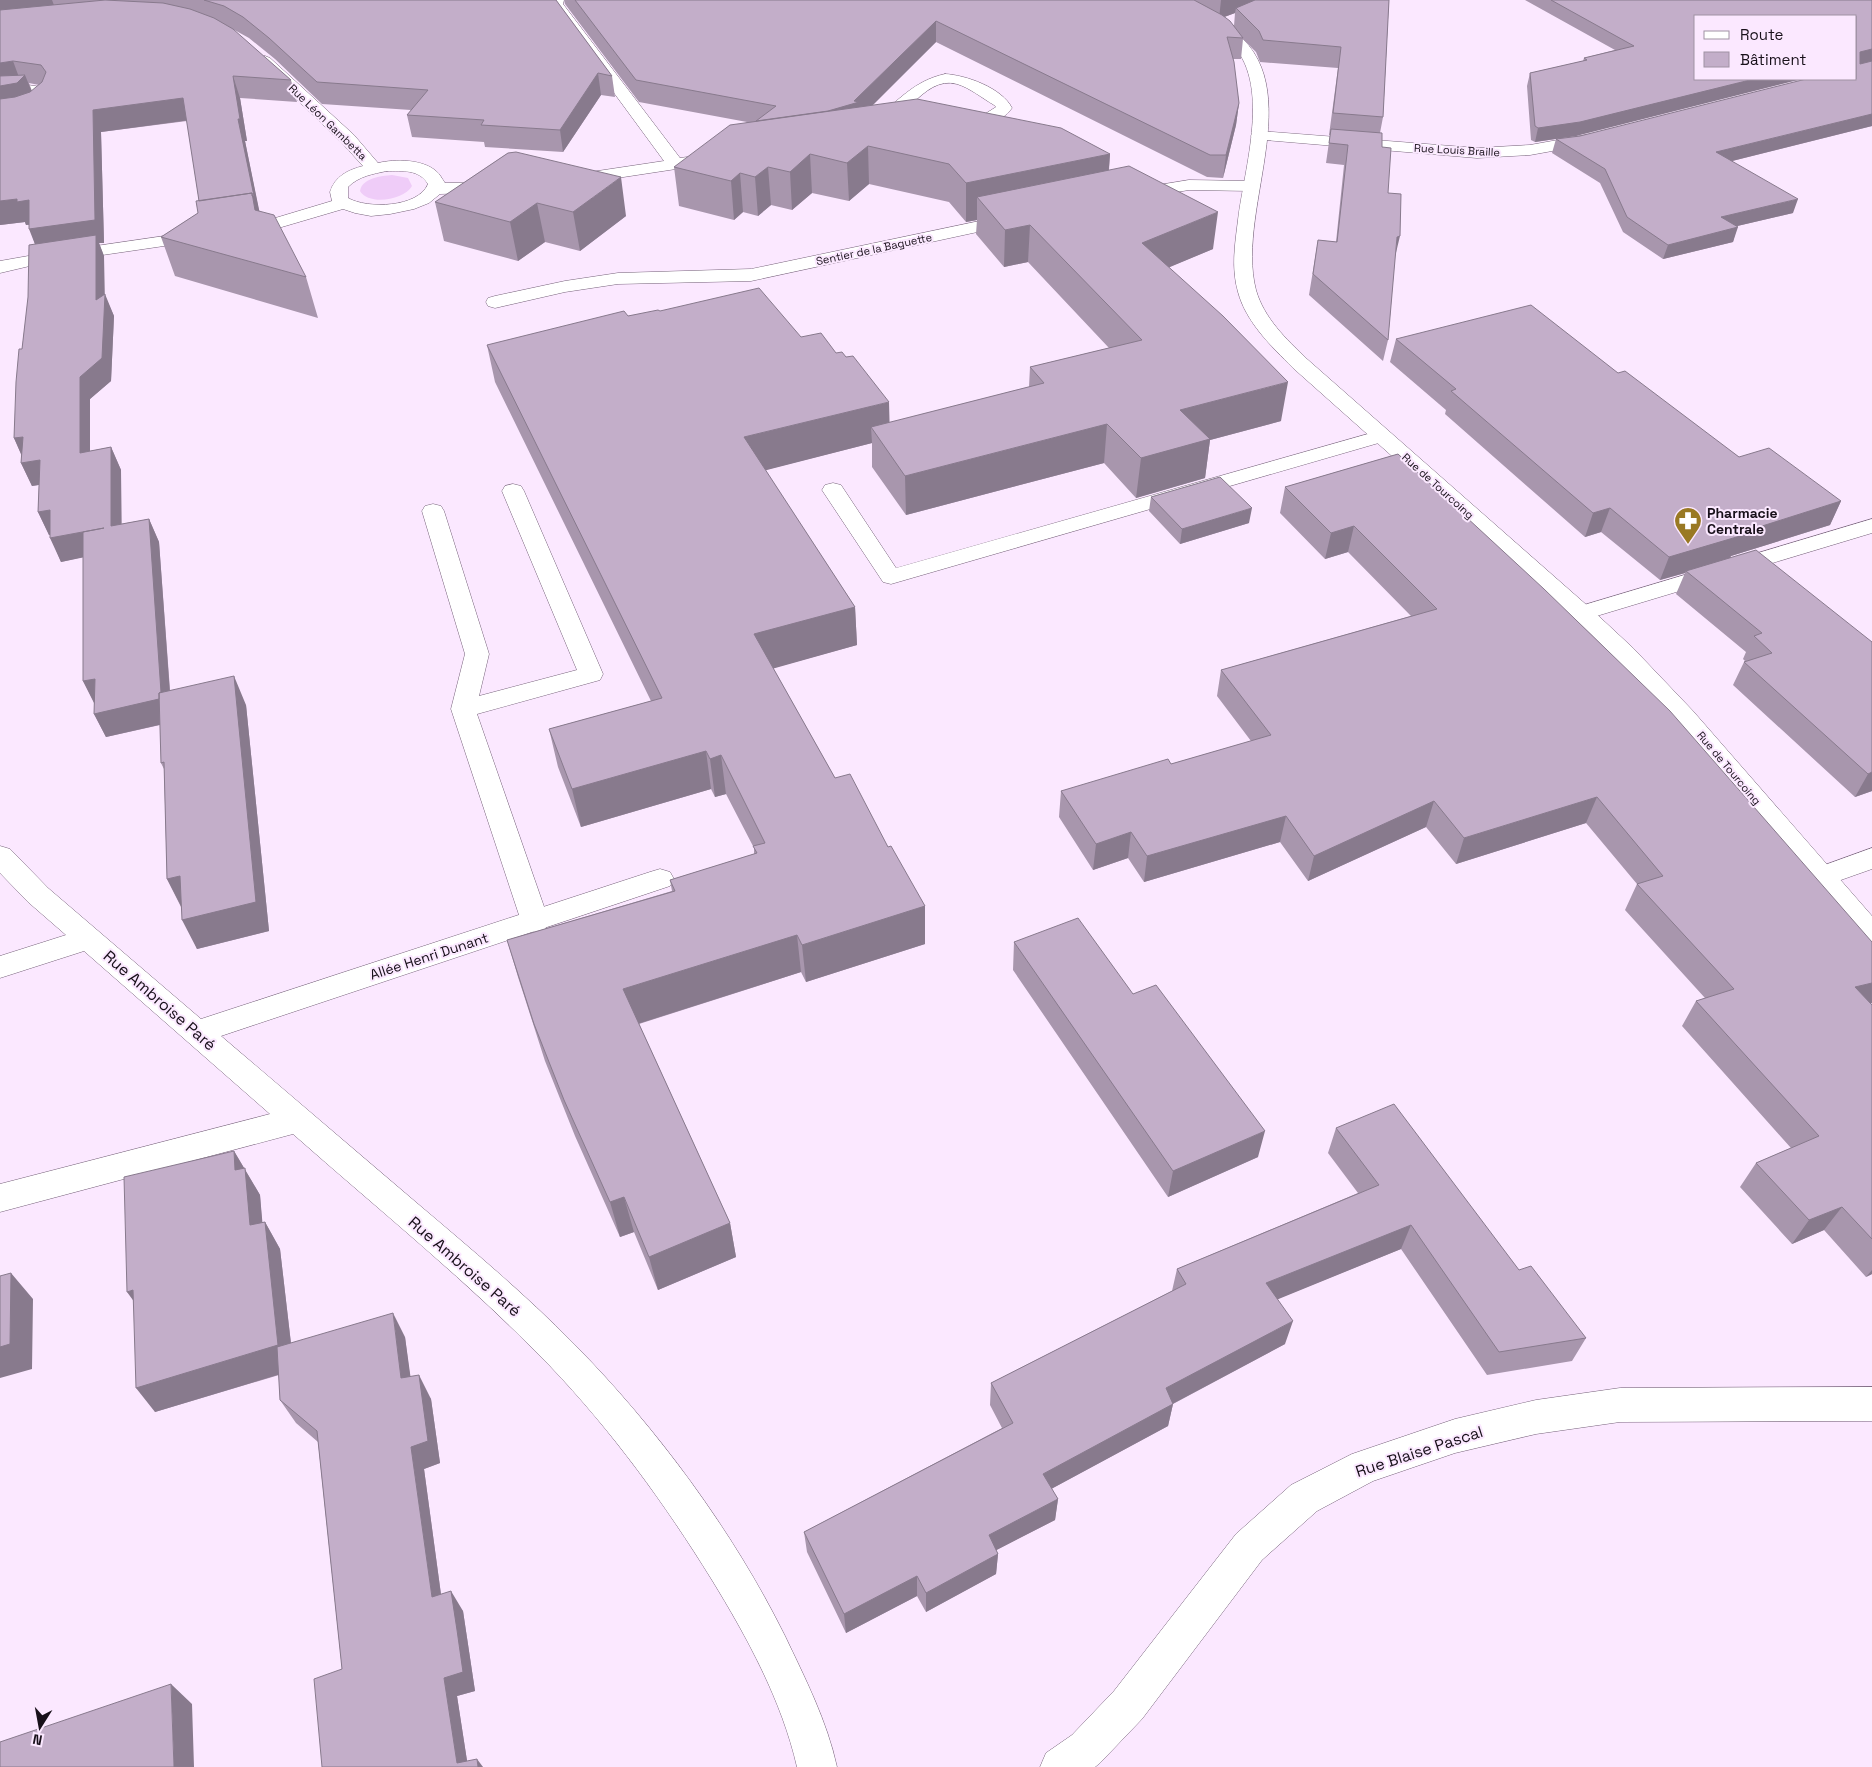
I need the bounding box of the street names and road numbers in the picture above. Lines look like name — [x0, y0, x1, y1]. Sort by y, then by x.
street label: Rue Léon Gambetta — [286, 81, 371, 163]
street label: Rue Louis Braille — [1414, 141, 1500, 159]
street label: Sentier de la Baguette — [815, 230, 933, 268]
street label: Rue de Tourcoing — [1399, 450, 1477, 522]
street label: Rue de Tourcoing — [1694, 728, 1764, 808]
street label: Allée Henri Dunant — [367, 928, 491, 984]
street label: Rue Ambroise Paré — [99, 946, 220, 1055]
street label: Rue Ambroise Paré — [404, 1212, 525, 1321]
street label: Rue Blaise Pascal — [1353, 1421, 1486, 1482]

